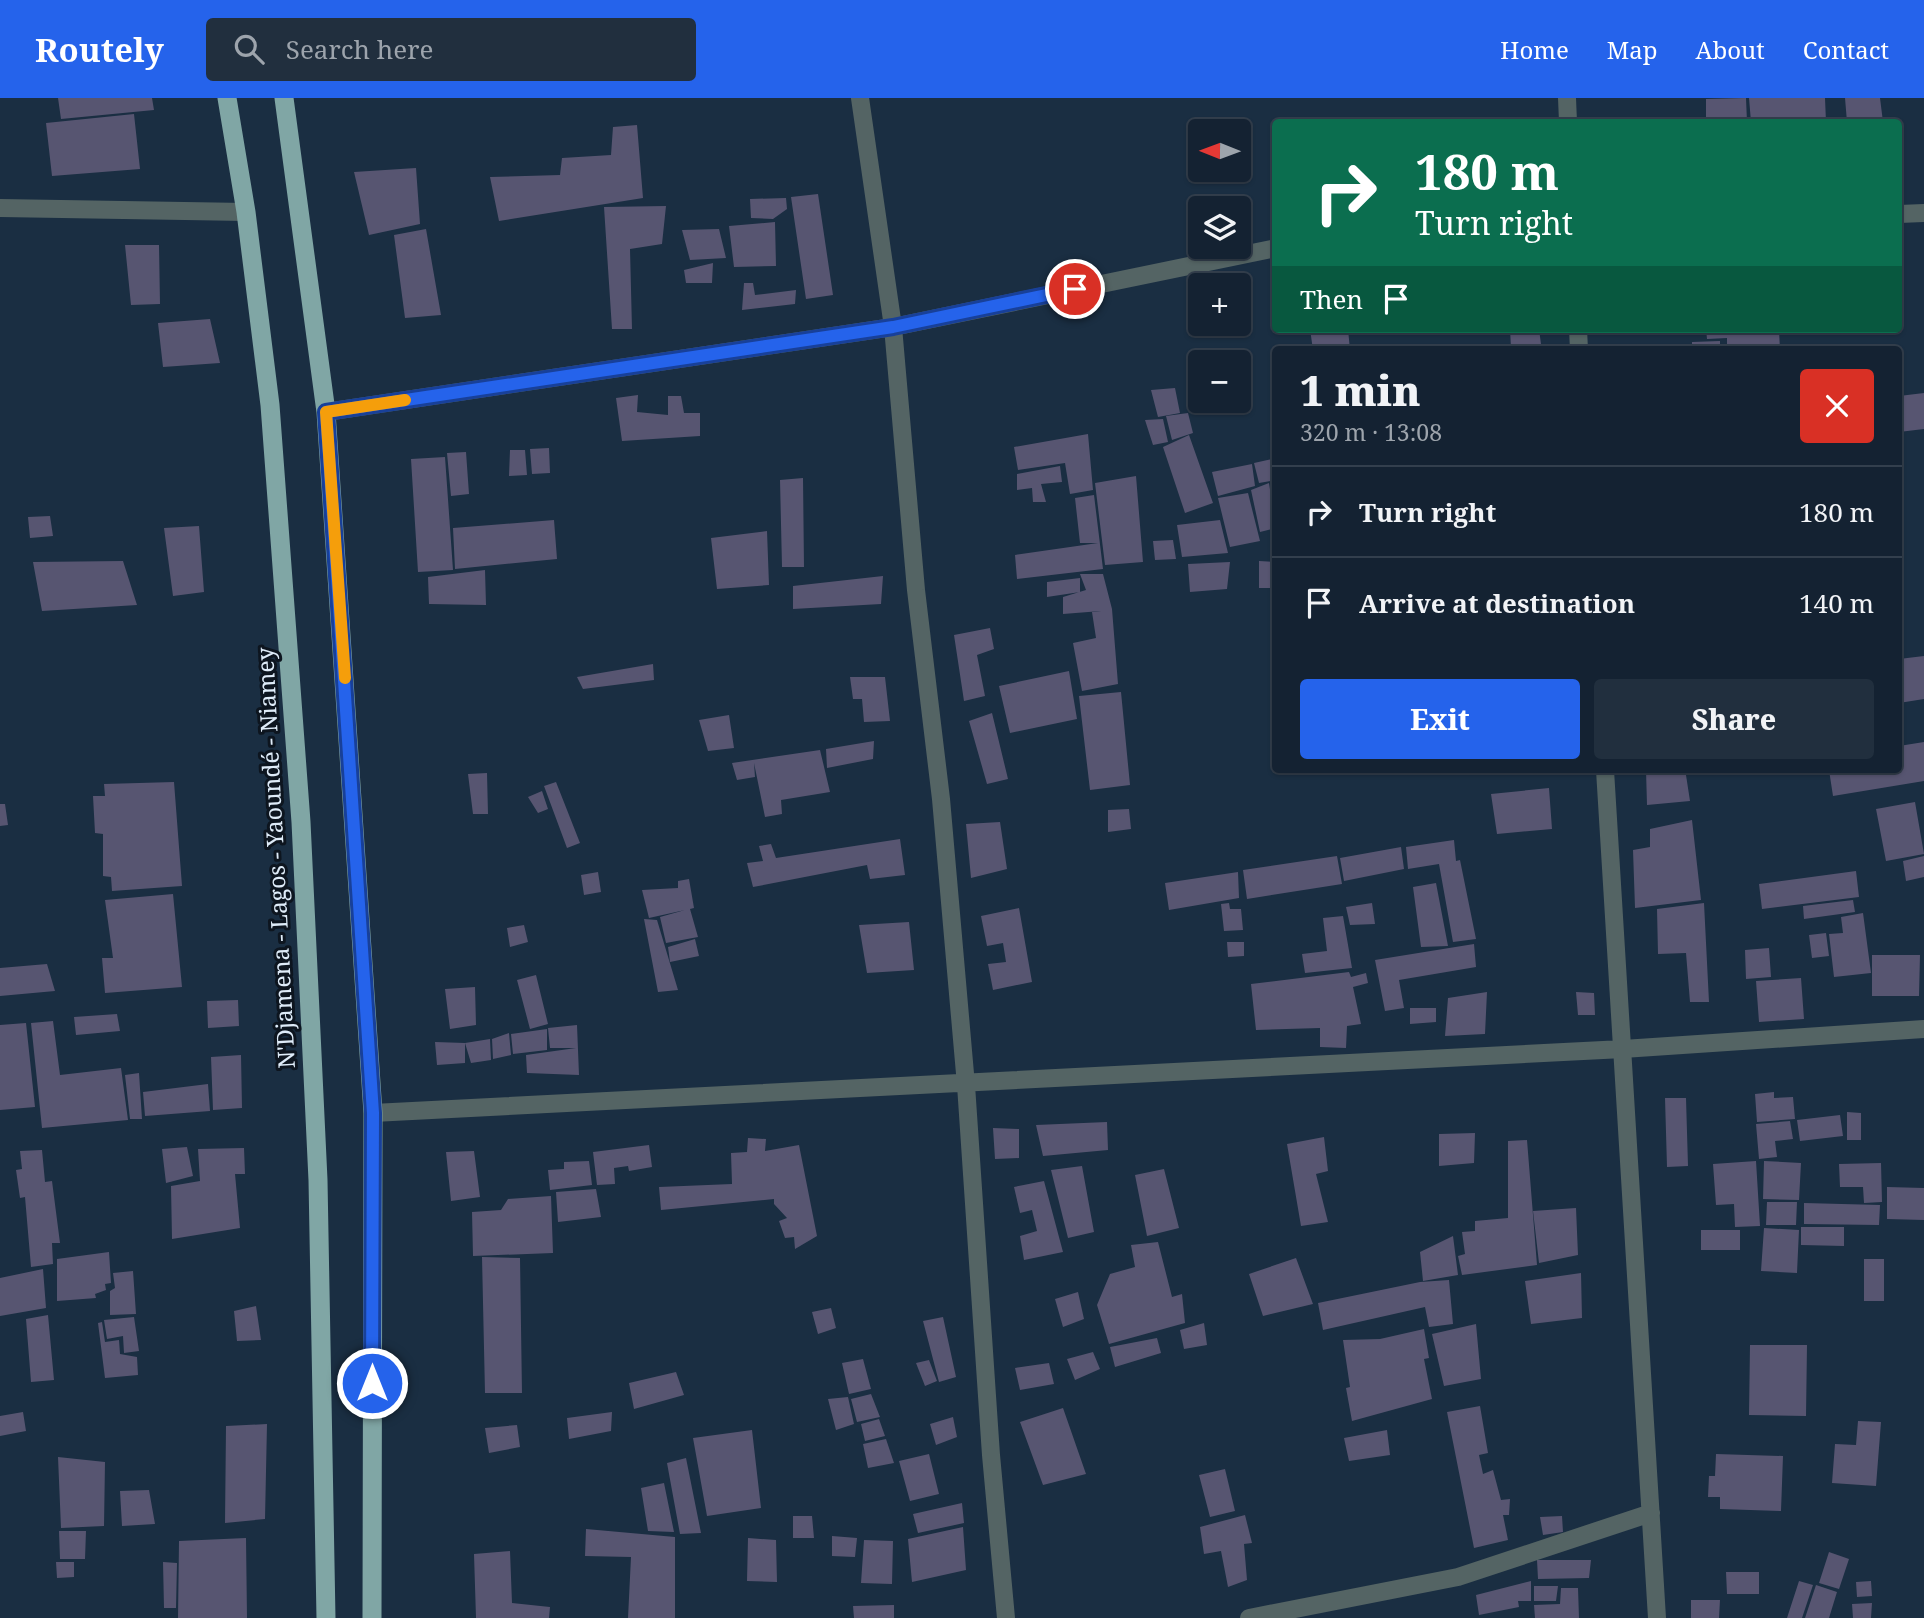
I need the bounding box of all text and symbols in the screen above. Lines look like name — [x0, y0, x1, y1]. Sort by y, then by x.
search box — [206, 18, 696, 81]
text: Routely — [35, 27, 164, 72]
icon: search — [230, 30, 268, 68]
text: Search here — [286, 31, 433, 67]
text: Home — [1500, 33, 1569, 66]
text: Map — [1607, 33, 1658, 66]
text: About — [1696, 33, 1765, 66]
text: Contact — [1803, 33, 1889, 66]
north arrow — [1188, 119, 1251, 182]
map controls — [1188, 119, 1251, 413]
text: 180 m — [1415, 138, 1559, 204]
icon: right — [1300, 147, 1391, 238]
button: layers — [1188, 196, 1251, 259]
text: Turn right — [1415, 201, 1573, 244]
pin — [1045, 259, 1105, 319]
icon: arrive — [1056, 270, 1094, 308]
button: + — [1188, 273, 1251, 336]
icon: arrive — [1377, 280, 1415, 318]
text: Then — [1300, 281, 1363, 317]
button: − — [1188, 350, 1251, 413]
text: 1 min — [1300, 361, 1421, 418]
button: close — [1800, 369, 1874, 443]
text: 320 m · 13:08 — [1300, 416, 1442, 448]
icon: right — [1300, 493, 1338, 531]
text: Turn right — [1359, 494, 1496, 530]
text: 180 m — [1799, 494, 1874, 530]
icon: arrive — [1300, 584, 1338, 622]
text: Arrive at destination — [1359, 585, 1635, 621]
text: 140 m — [1799, 585, 1874, 621]
street label: N'Djamena - Lagos - Yaoundé - Niamey — [248, 647, 302, 1069]
button: Exit — [1300, 679, 1580, 759]
button: Share — [1594, 679, 1874, 759]
position arrow — [335, 1346, 409, 1420]

